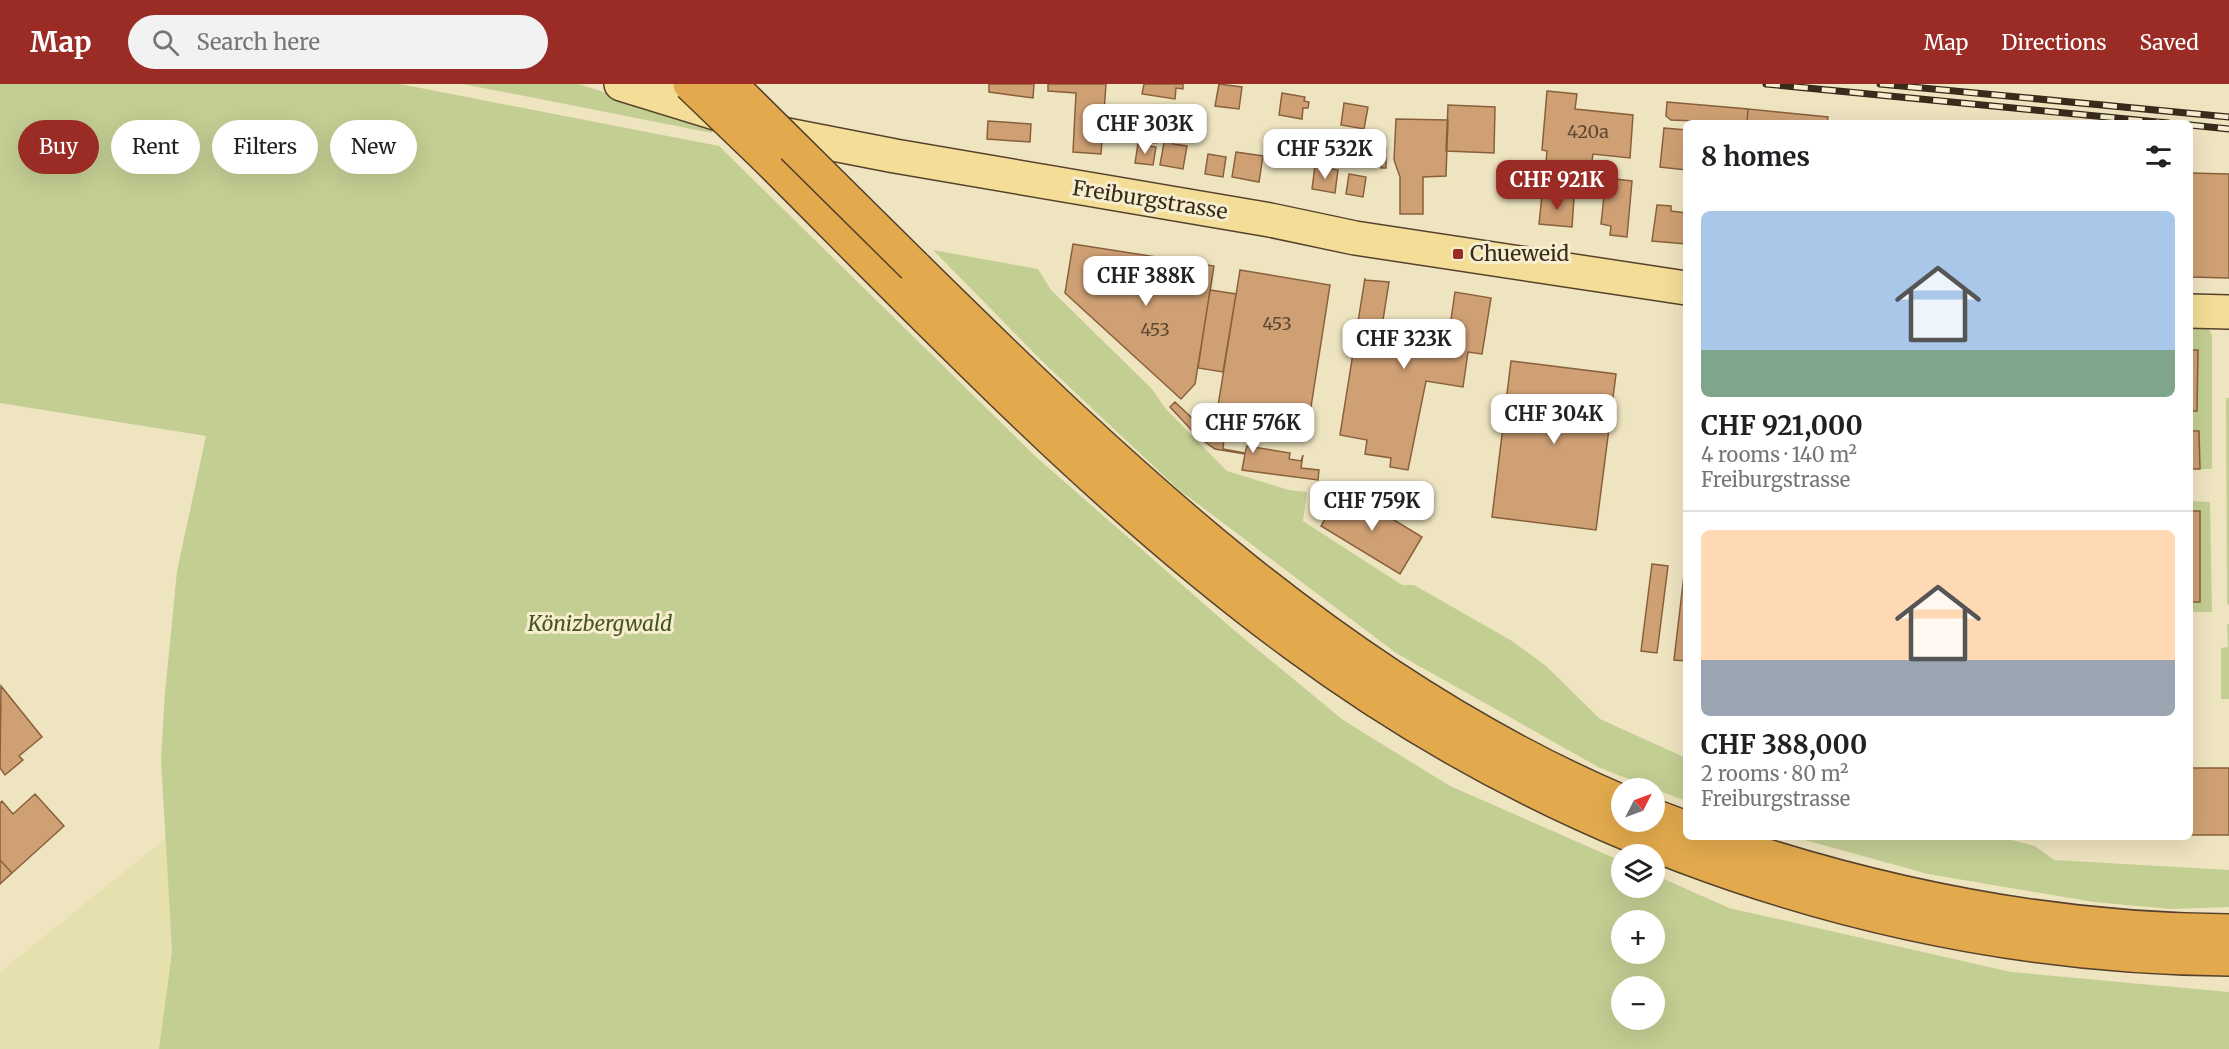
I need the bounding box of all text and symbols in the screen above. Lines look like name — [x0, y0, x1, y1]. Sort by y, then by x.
search box — [128, 15, 548, 69]
text: Map — [30, 24, 92, 60]
icon: search — [149, 26, 182, 59]
text: Search here — [197, 28, 320, 56]
text: Map — [1924, 29, 1968, 56]
text: Directions — [2001, 29, 2106, 56]
text: Saved — [2139, 29, 2199, 56]
pin: CHF 303K — [1083, 104, 1207, 155]
text: CHF 303K — [1097, 111, 1193, 136]
chip: Buy — [18, 120, 99, 174]
chip: Rent — [111, 120, 200, 174]
chip: Filters — [212, 120, 318, 174]
chip: New — [330, 120, 417, 174]
house number: 420a — [1567, 120, 1609, 143]
pin: CHF 532K — [1263, 129, 1387, 180]
text: CHF 532K — [1277, 136, 1373, 161]
text: 8 homes — [1701, 140, 1810, 173]
icon: filters — [2142, 140, 2175, 173]
pin: CHF 921K — [1495, 160, 1619, 211]
text: CHF 921K — [1510, 167, 1604, 192]
street label: Freiburgstrasse — [1071, 174, 1230, 225]
place label: Chueweid — [1470, 240, 1570, 267]
marker: Chueweid — [1451, 247, 1465, 261]
icon: home — [1884, 250, 1992, 358]
pin: CHF 388K — [1084, 256, 1208, 307]
text: CHF 388K — [1097, 263, 1195, 288]
house number: 453 — [1262, 312, 1292, 335]
house number: 453 — [1140, 318, 1170, 341]
pin: CHF 323K — [1342, 319, 1466, 370]
text: CHF 323K — [1357, 326, 1451, 351]
pin: CHF 304K — [1492, 394, 1616, 445]
text: CHF 304K — [1505, 401, 1603, 426]
pin: CHF 576K — [1191, 403, 1315, 454]
text: CHF 921,000 — [1701, 409, 1863, 442]
text: CHF 576K — [1205, 410, 1301, 435]
text: 4 rooms · 140 m² — [1701, 442, 1857, 467]
text: Freiburgstrasse — [1701, 467, 1850, 492]
pin: CHF 759K — [1310, 481, 1434, 532]
text: CHF 759K — [1324, 488, 1420, 513]
icon: home — [1884, 569, 1992, 677]
park label: Könizbergwald — [527, 610, 672, 637]
text: CHF 388,000 — [1701, 728, 1867, 761]
text: 2 rooms · 80 m² — [1701, 761, 1848, 786]
north arrow — [1611, 778, 1665, 832]
map controls — [1611, 778, 1665, 1030]
text: Freiburgstrasse — [1701, 786, 1850, 811]
button: layers — [1611, 844, 1665, 898]
button: + — [1611, 910, 1665, 964]
button: − — [1611, 976, 1665, 1030]

